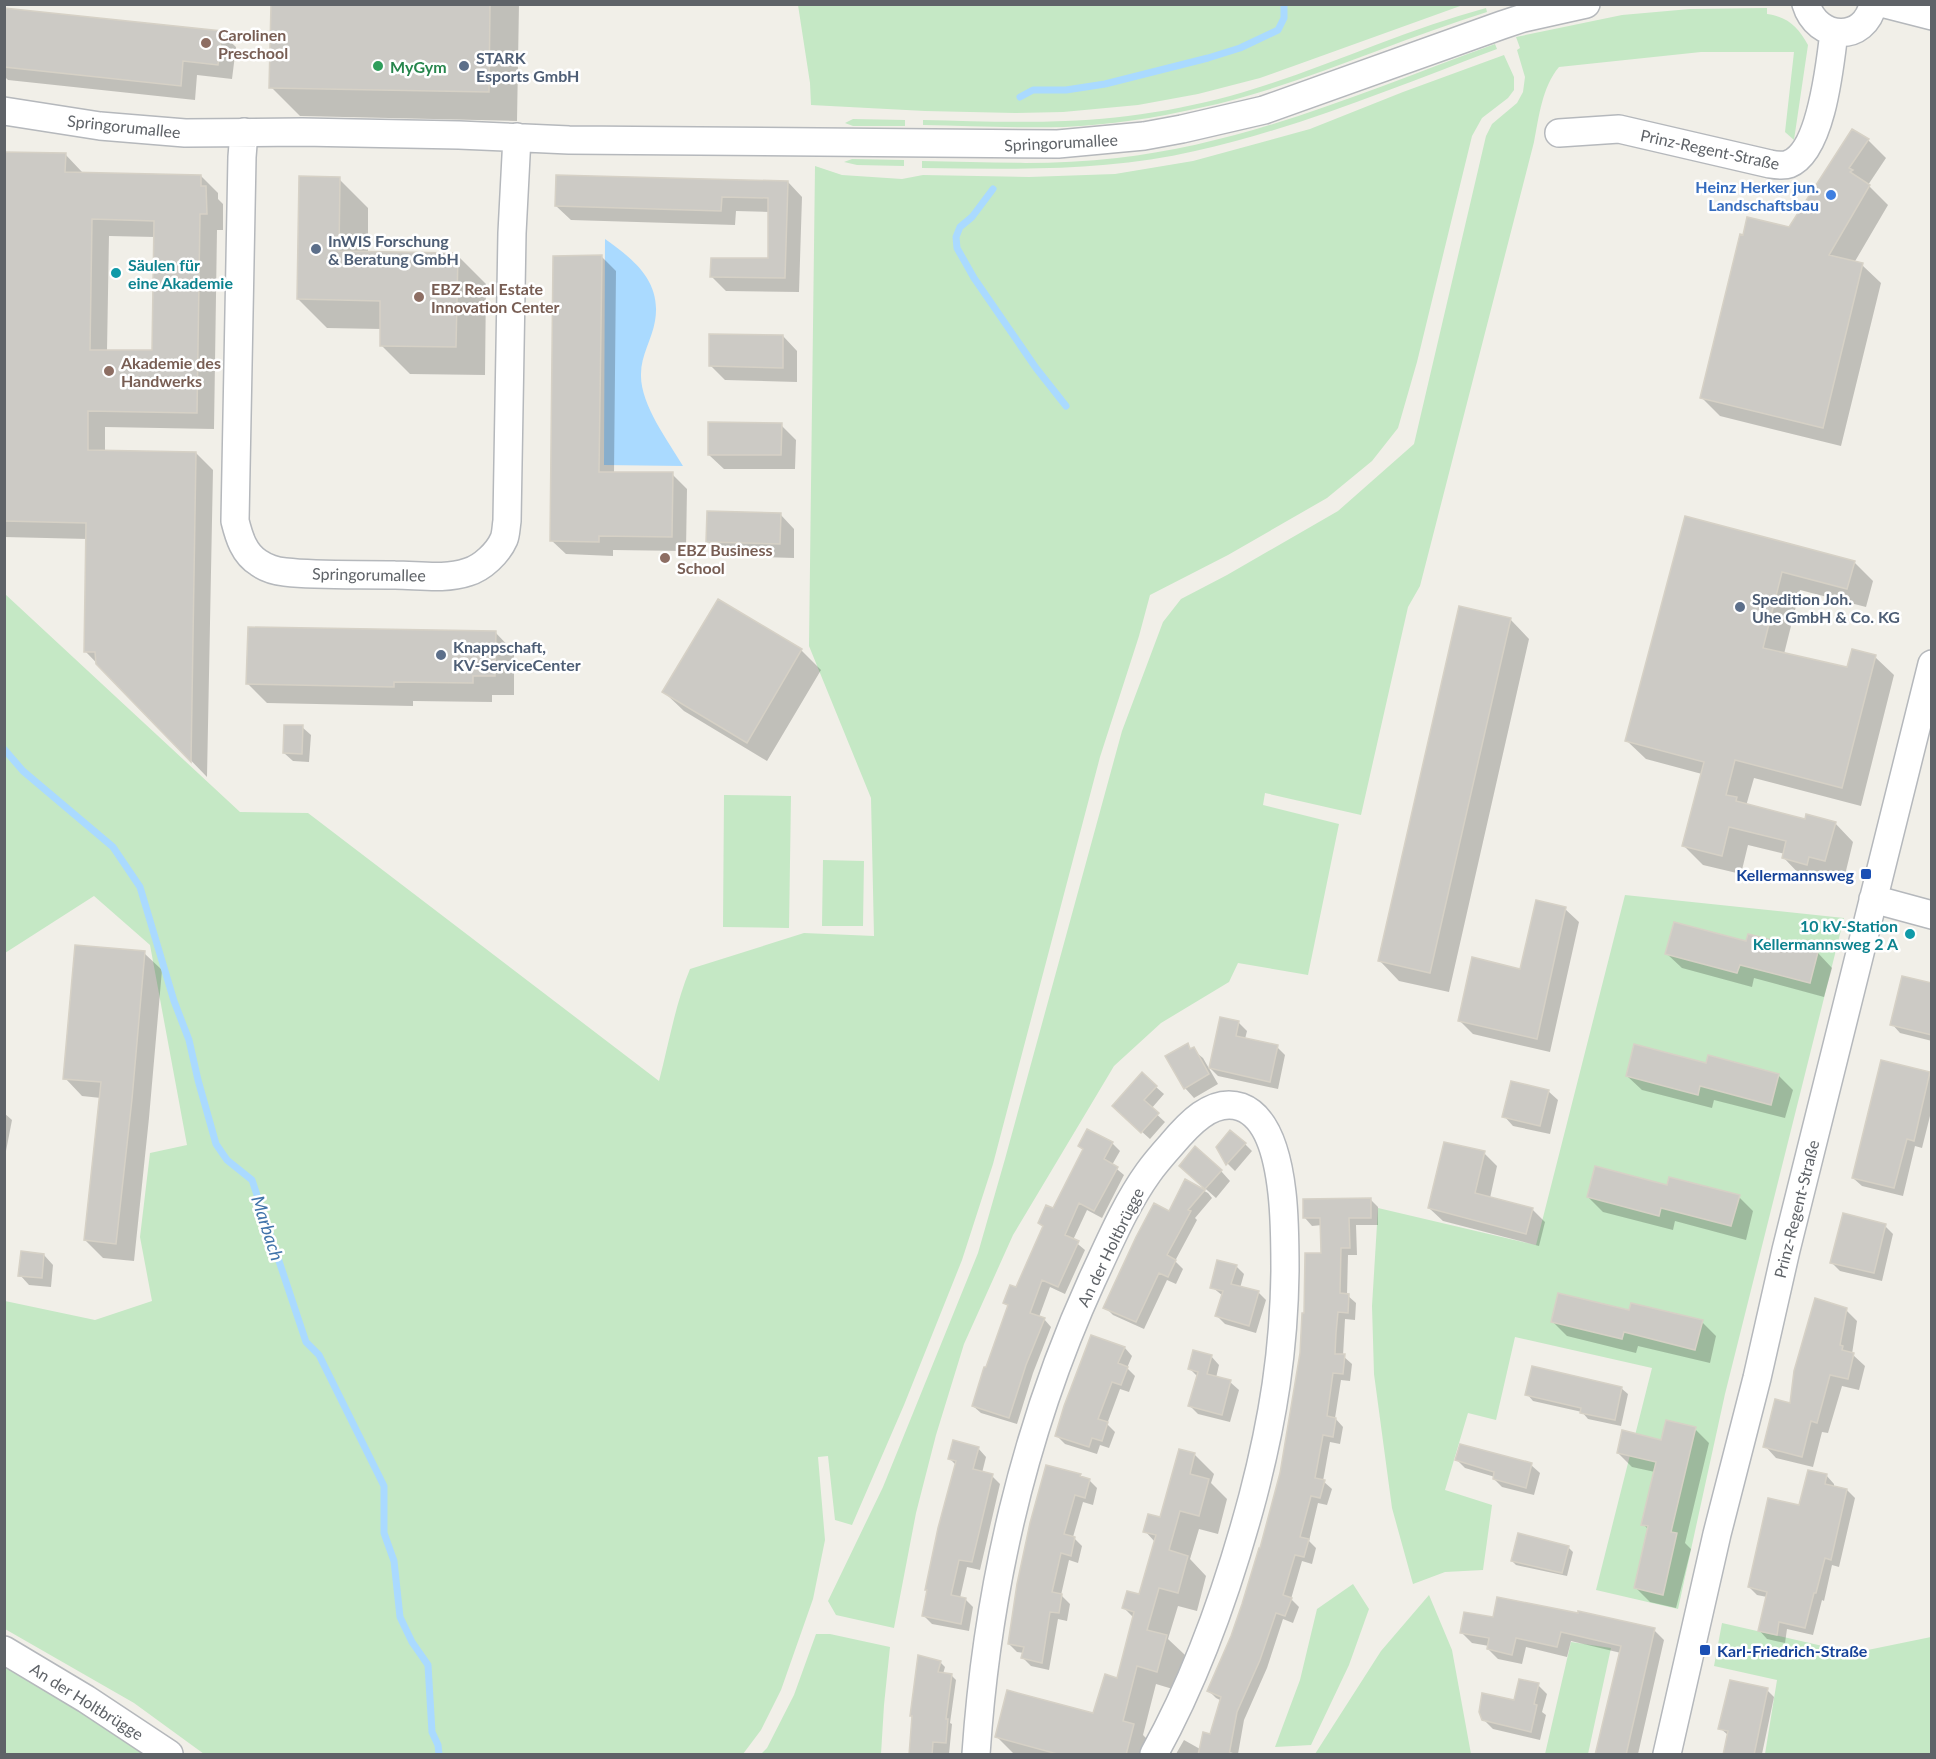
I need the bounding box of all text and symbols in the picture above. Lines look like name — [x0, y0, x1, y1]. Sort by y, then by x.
place label: Carolinen Preschool — [218, 25, 288, 62]
marker: Carolinen Preschool — [199, 36, 213, 50]
place label: STARK Esports GmbH — [476, 48, 579, 85]
place label: MyGym — [390, 57, 447, 76]
marker: MyGym — [371, 59, 385, 73]
marker: STARK Esports GmbH — [457, 59, 471, 73]
street label: Springorumallee — [66, 111, 182, 141]
street label: Prinz-Regent-Straße — [1639, 125, 1781, 173]
street label: Springorumallee — [1004, 130, 1118, 154]
place label: Heinz Herker jun. Landschaftsbau — [1695, 177, 1819, 214]
marker: Heinz Herker jun. Landschaftsbau — [1824, 188, 1838, 202]
place label: InWIS Forschung & Beratung GmbH — [328, 231, 459, 268]
marker: InWIS Forschung & Beratung GmbH — [309, 242, 323, 256]
place label: Säulen für eine Akademie — [128, 255, 233, 292]
marker: Säulen für eine Akademie — [109, 266, 123, 280]
place label: EBZ Real Estate Innovation Center — [431, 279, 560, 316]
marker: EBZ Real Estate Innovation Center — [412, 290, 426, 304]
place label: Akademie des Handwerks — [120, 353, 221, 390]
marker: Akademie des Handwerks — [102, 364, 116, 378]
place label: EBZ Business School — [677, 540, 772, 577]
marker: EBZ Business School — [658, 551, 672, 565]
street label: Springorumallee — [312, 564, 426, 584]
place label: Spedition Joh. Uhe GmbH & Co. KG — [1752, 589, 1900, 626]
marker: Spedition Joh. Uhe GmbH & Co. KG — [1733, 600, 1747, 614]
place label: Knappschaft, KV-ServiceCenter — [453, 637, 581, 674]
marker: Knappschaft, KV-ServiceCenter — [434, 648, 448, 662]
place label: Kellermannsweg — [1736, 865, 1855, 884]
marker: Kellermannsweg — [1859, 867, 1873, 881]
place label: 10 kV-Station Kellermannsweg 2 A — [1753, 916, 1899, 953]
marker: 10 kV-Station Kellermannsweg 2 A — [1903, 927, 1917, 941]
street label: Prinz-Regent-Straße — [1770, 1138, 1822, 1280]
street label: An der Holtbrügge — [1073, 1184, 1147, 1310]
water label: Marbach — [247, 1193, 289, 1263]
place label: Karl-Friedrich-Straße — [1717, 1641, 1868, 1660]
marker: Karl-Friedrich-Straße — [1698, 1643, 1712, 1657]
street label: An der Holtbrügge — [27, 1658, 147, 1744]

